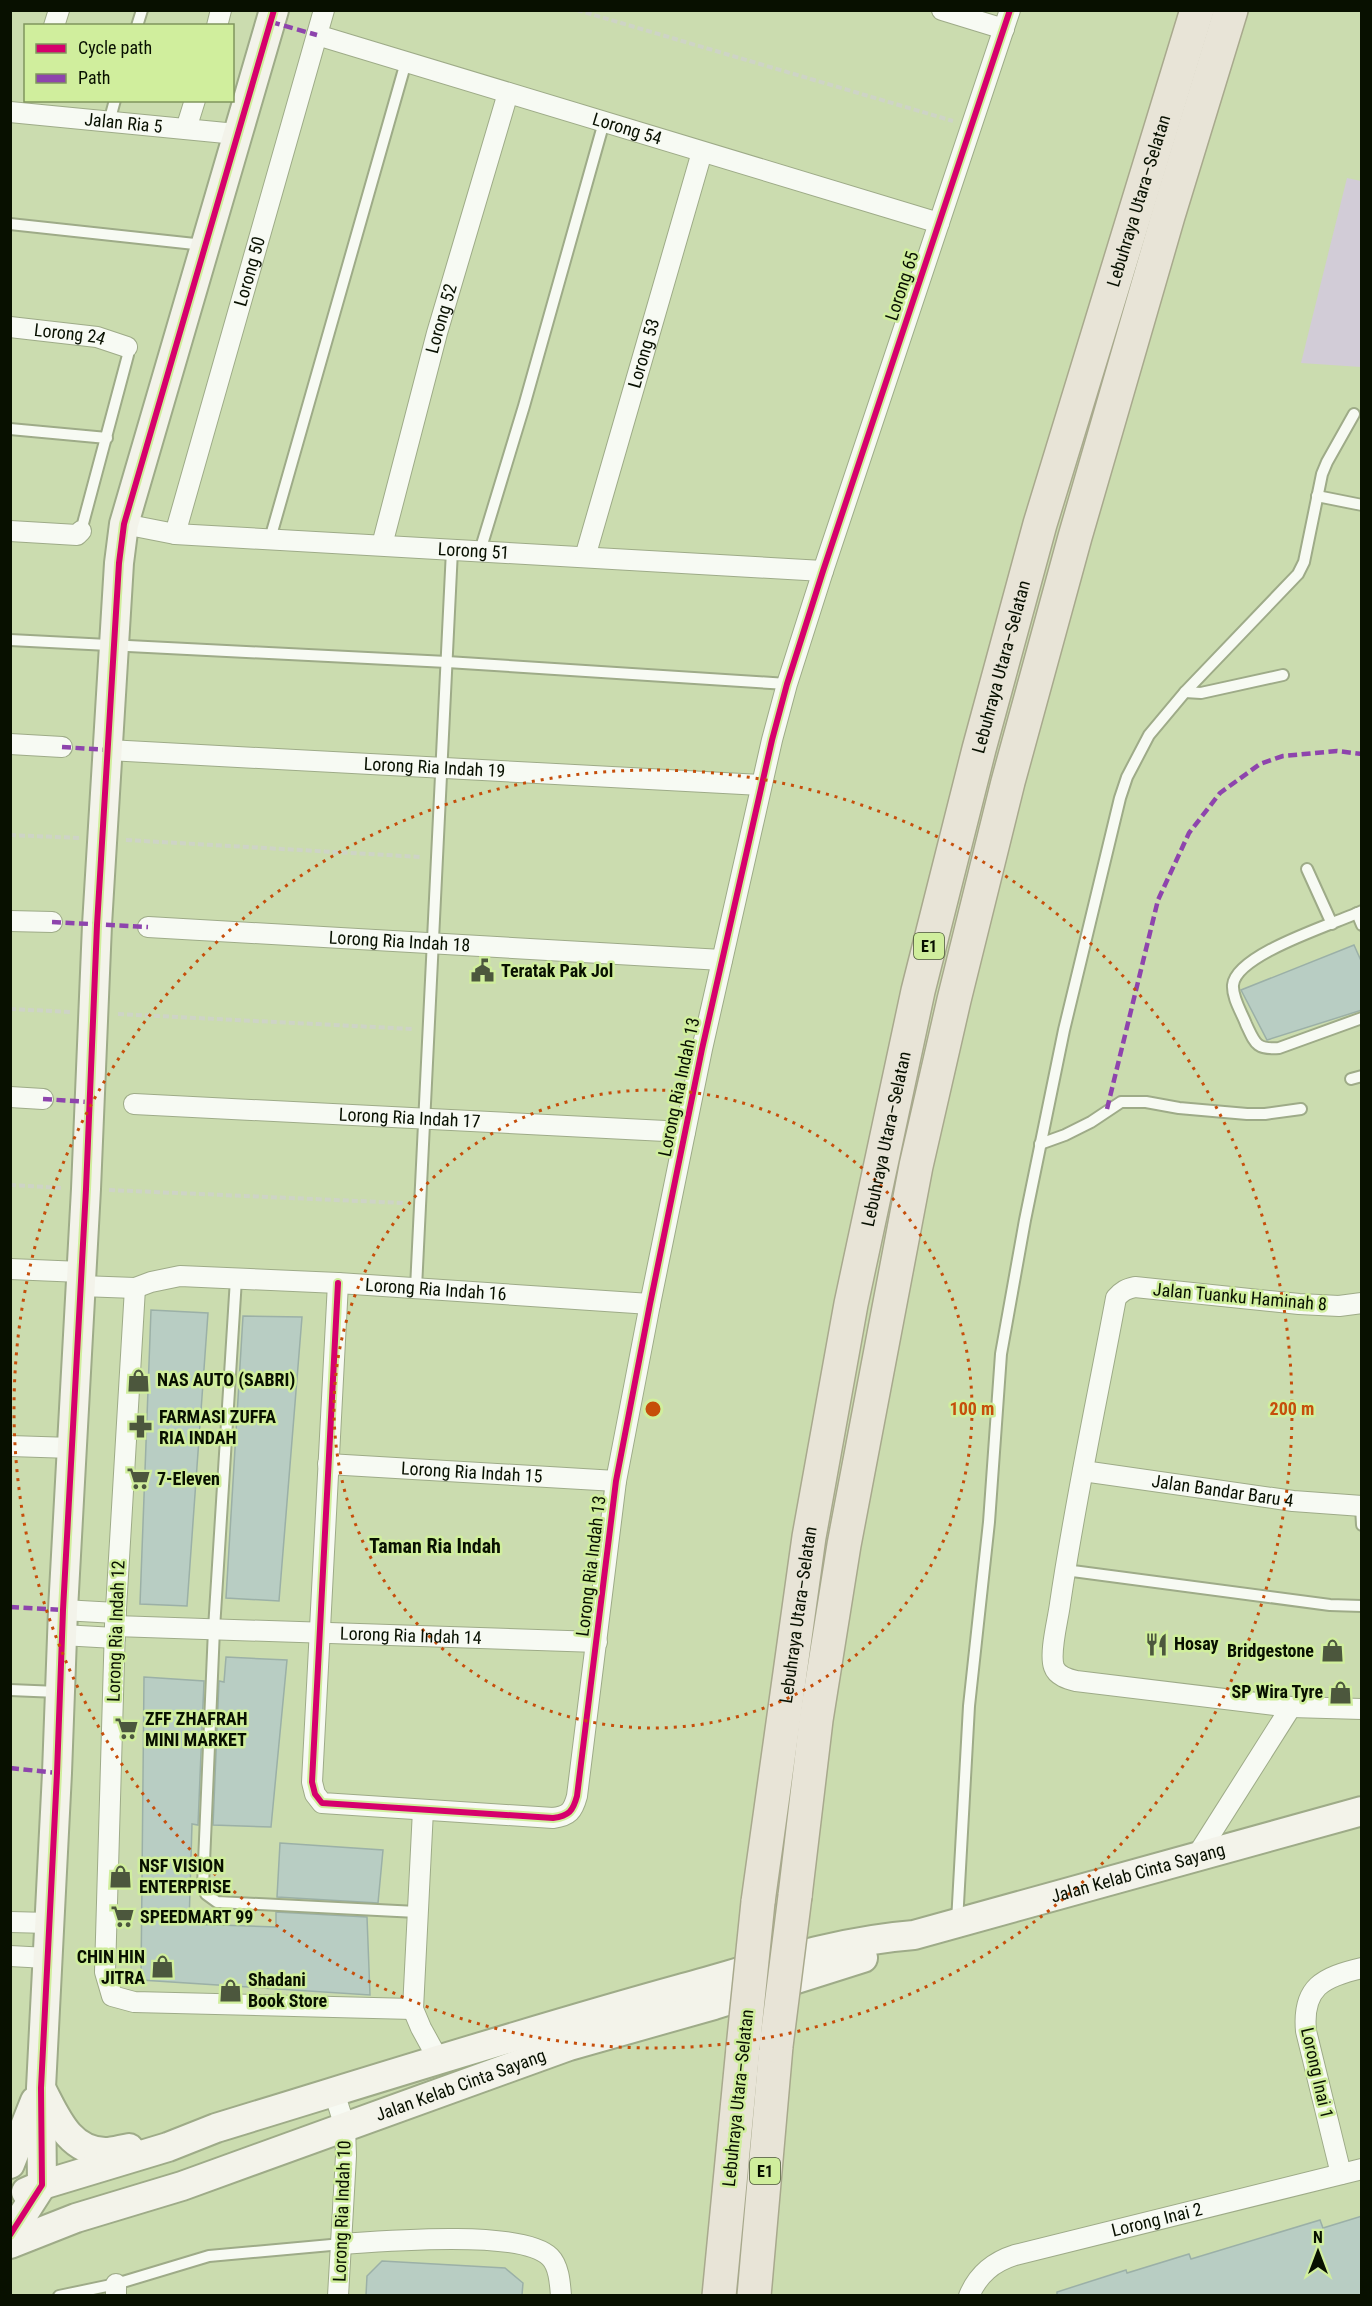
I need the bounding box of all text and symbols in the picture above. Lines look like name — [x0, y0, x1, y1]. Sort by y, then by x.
legend — [24, 24, 234, 102]
text: Cycle path — [78, 37, 152, 58]
text: Path — [78, 67, 111, 88]
street label: Jalan Ria 5 — [84, 108, 164, 137]
street label: Lorong 54 — [590, 108, 665, 149]
street label: Lebuhraya Utara–Selatan — [1102, 112, 1174, 289]
street label: Lorong 50 — [229, 234, 269, 309]
street label: Lorong 65 — [881, 249, 923, 323]
street label: Lorong 52 — [421, 281, 461, 356]
street label: Lorong 53 — [623, 316, 663, 390]
street label: Lorong 24 — [33, 319, 108, 349]
street label: Lorong 51 — [437, 538, 510, 563]
street label: Lebuhraya Utara–Selatan — [967, 578, 1034, 756]
street label: Lorong Ria Indah 19 — [363, 753, 506, 781]
street label: Lorong Ria Indah 18 — [328, 926, 471, 956]
road number: E1 — [914, 933, 944, 959]
public building icon: Teratak Pak Jol — [470, 958, 496, 984]
place label: Teratak Pak Jol — [501, 960, 613, 981]
street label: Lorong Ria Indah 13 — [654, 1016, 703, 1158]
street label: Lebuhraya Utara–Selatan — [857, 1049, 915, 1228]
street label: Lorong Ria Indah 17 — [338, 1103, 481, 1132]
street label: Lorong Ria Indah 16 — [365, 1274, 507, 1304]
street label: Jalan Tuanku Haminah 8 — [1152, 1278, 1328, 1315]
shop icon: NAS AUTO (SABRI) — [126, 1367, 152, 1393]
place label: NAS AUTO (SABRI) — [157, 1369, 295, 1391]
text: 100 m — [950, 1398, 994, 1419]
text: 200 m — [1270, 1398, 1314, 1419]
centre of rings — [643, 1399, 663, 1419]
place label: FARMASI ZUFFA RIA INDAH — [159, 1406, 276, 1448]
pharmacy icon: FARMASI ZUFFA RIA INDAH — [128, 1414, 154, 1440]
street label: Lorong Ria Indah 15 — [400, 1457, 543, 1487]
supermarket icon: 7-Eleven — [126, 1466, 152, 1492]
place label: 7-Eleven — [157, 1468, 220, 1489]
street label: Jalan Bandar Baru 4 — [1150, 1470, 1295, 1511]
street label: Lorong Ria Indah 13 — [571, 1494, 610, 1637]
street label: Lebuhraya Utara–Selatan — [775, 1525, 821, 1705]
district label: Taman Ria Indah — [369, 1534, 501, 1558]
street label: Lorong Ria Indah 12 — [103, 1560, 128, 1702]
street label: Lorong Ria Indah 14 — [340, 1622, 482, 1648]
restaurant icon: Hosay — [1143, 1631, 1169, 1657]
place label: Hosay — [1174, 1633, 1219, 1654]
shop icon: Bridgestone — [1319, 1638, 1345, 1664]
place label: Bridgestone — [1227, 1640, 1314, 1661]
shop icon: SP Wira Tyre — [1328, 1679, 1354, 1705]
place label: SP Wira Tyre — [1232, 1681, 1323, 1702]
place label: ZFF ZHAFRAH MINI MARKET — [145, 1708, 248, 1750]
supermarket icon: ZFF ZHAFRAH MINI MARKET — [114, 1716, 140, 1742]
street label: Jalan Kelab Cinta Sayang — [1049, 1838, 1227, 1907]
place label: NSF VISION ENTERPRISE — [139, 1855, 231, 1897]
shop icon: NSF VISION ENTERPRISE — [108, 1863, 134, 1889]
supermarket icon: SPEEDMART 99 — [109, 1904, 135, 1930]
place label: SPEEDMART 99 — [140, 1906, 253, 1927]
place label: CHIN HIN JITRA — [77, 1946, 145, 1988]
shop icon: CHIN HIN JITRA — [150, 1954, 176, 1980]
place label: Shadani Book Store — [248, 1969, 327, 2011]
shop icon: Shadani Book Store — [217, 1977, 243, 2003]
street label: Lebuhraya Utara–Selatan — [718, 2008, 757, 2188]
street label: Lorong Inai 1 — [1297, 2025, 1338, 2120]
street label: Jalan Kelab Cinta Sayang — [373, 2044, 548, 2125]
street label: Lorong Ria Indah 10 — [329, 2140, 354, 2282]
road number: E1 — [750, 2158, 780, 2184]
street label: Lorong Inai 2 — [1109, 2198, 1204, 2241]
north arrow — [1288, 2222, 1348, 2282]
text: N — [1313, 2228, 1323, 2247]

